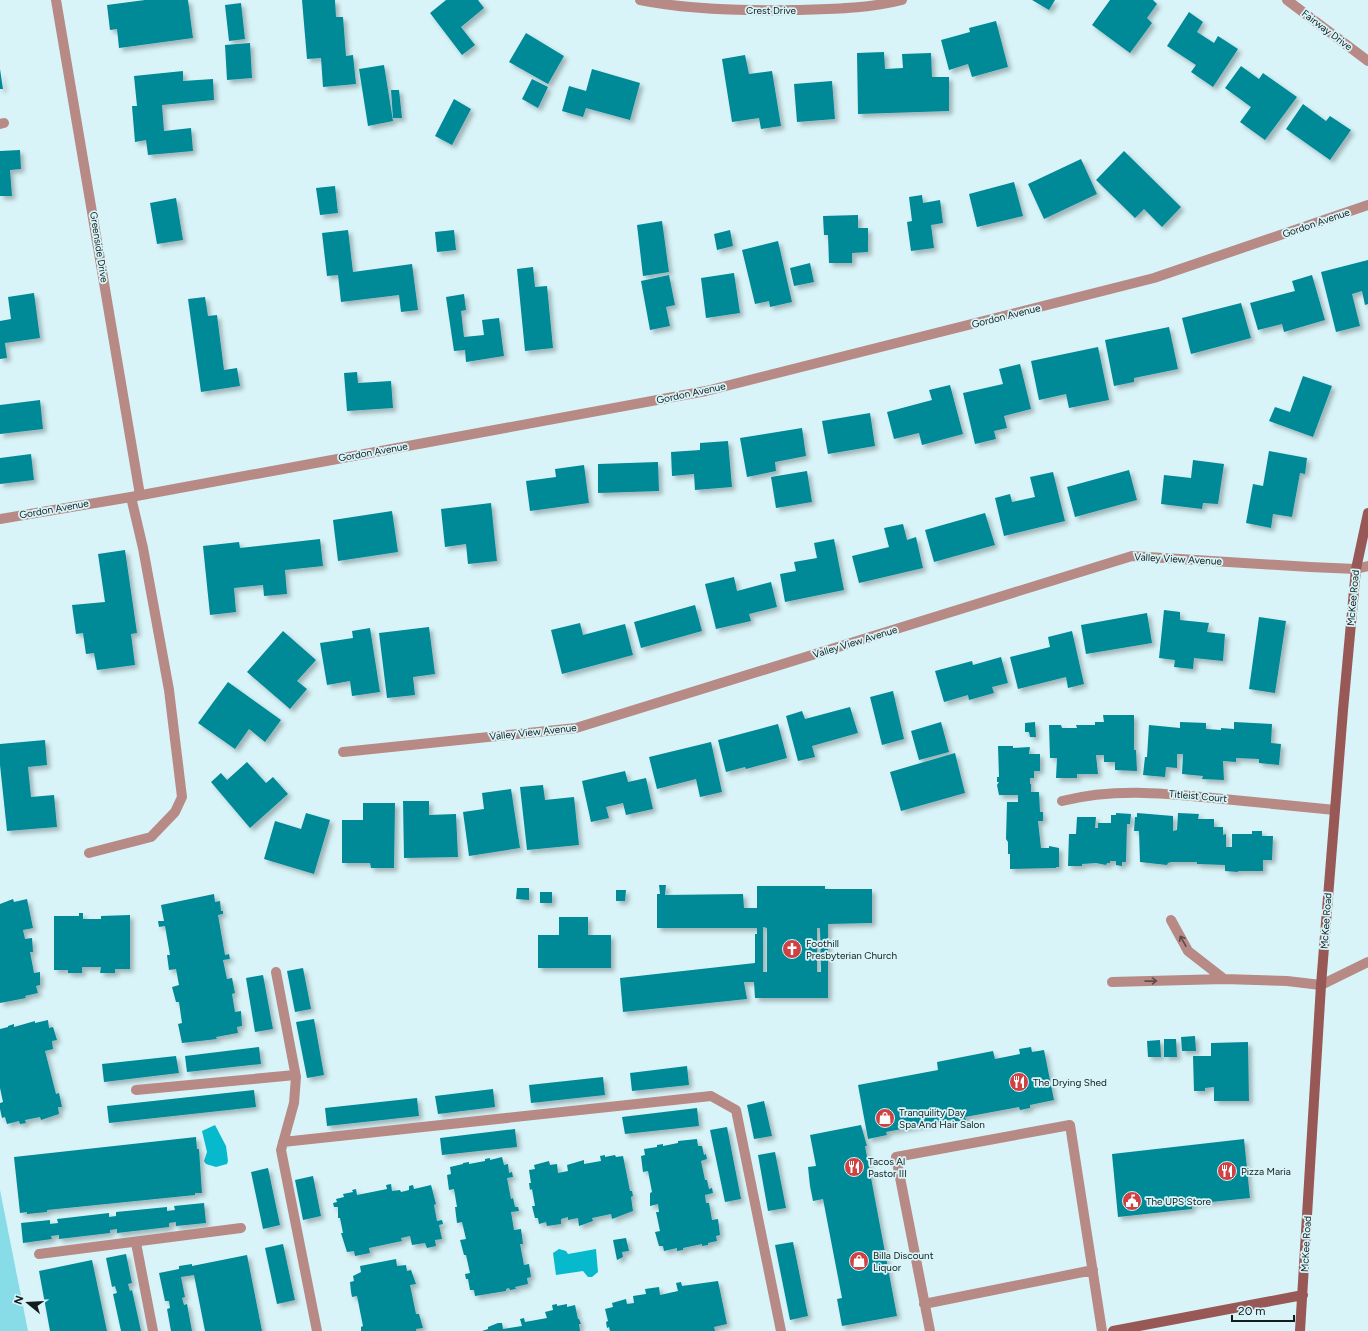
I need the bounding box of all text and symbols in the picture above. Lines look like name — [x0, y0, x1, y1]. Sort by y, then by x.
street label: Crest Drive — [746, 4, 797, 17]
street label: Fairway Drive — [1299, 7, 1355, 53]
street label: Gordon Avenue — [1281, 205, 1352, 241]
street label: Greenside Drive — [87, 211, 111, 284]
street label: Gordon Avenue — [970, 301, 1042, 331]
street label: Gordon Avenue — [655, 379, 727, 407]
street label: Gordon Avenue — [337, 439, 409, 465]
street label: Gordon Avenue — [18, 496, 90, 522]
street label: Valley View Avenue — [1134, 550, 1223, 568]
street label: McKee Road — [1344, 569, 1362, 627]
street label: Valley View Avenue — [811, 623, 899, 661]
street label: Valley View Avenue — [489, 721, 578, 743]
street label: Titleist Court — [1168, 787, 1228, 805]
street label: McKee Road — [1318, 892, 1334, 950]
one-way arrow — [1179, 936, 1186, 948]
place label: Foothill Presbyterian Church — [806, 937, 897, 962]
church icon: Foothill Presbyterian Church — [781, 938, 803, 960]
one-way arrow — [1144, 977, 1157, 985]
restaurant icon: The Drying Shed — [1008, 1071, 1030, 1093]
place label: The Drying Shed — [1033, 1076, 1107, 1089]
place label: Tranquility Day Spa And Hair Salon — [899, 1106, 985, 1131]
shop icon: Tranquility Day Spa And Hair Salon — [874, 1107, 896, 1129]
place label: Tacos Al Pastor III — [868, 1155, 907, 1180]
restaurant icon: Tacos Al Pastor III — [843, 1156, 865, 1178]
restaurant icon: Pizza Maria — [1216, 1160, 1238, 1182]
place label: Pizza Maria — [1241, 1165, 1291, 1178]
public building icon: The UPS Store — [1121, 1190, 1143, 1212]
place label: The UPS Store — [1146, 1195, 1212, 1208]
street label: McKee Road — [1298, 1215, 1314, 1272]
place label: Billa Discount Liquor — [873, 1249, 934, 1274]
shop icon: Billa Discount Liquor — [848, 1250, 870, 1272]
north arrow — [8, 1283, 48, 1323]
text: N — [11, 1294, 26, 1306]
scale bar — [1232, 1297, 1294, 1323]
text: 20 m — [1238, 1304, 1266, 1318]

